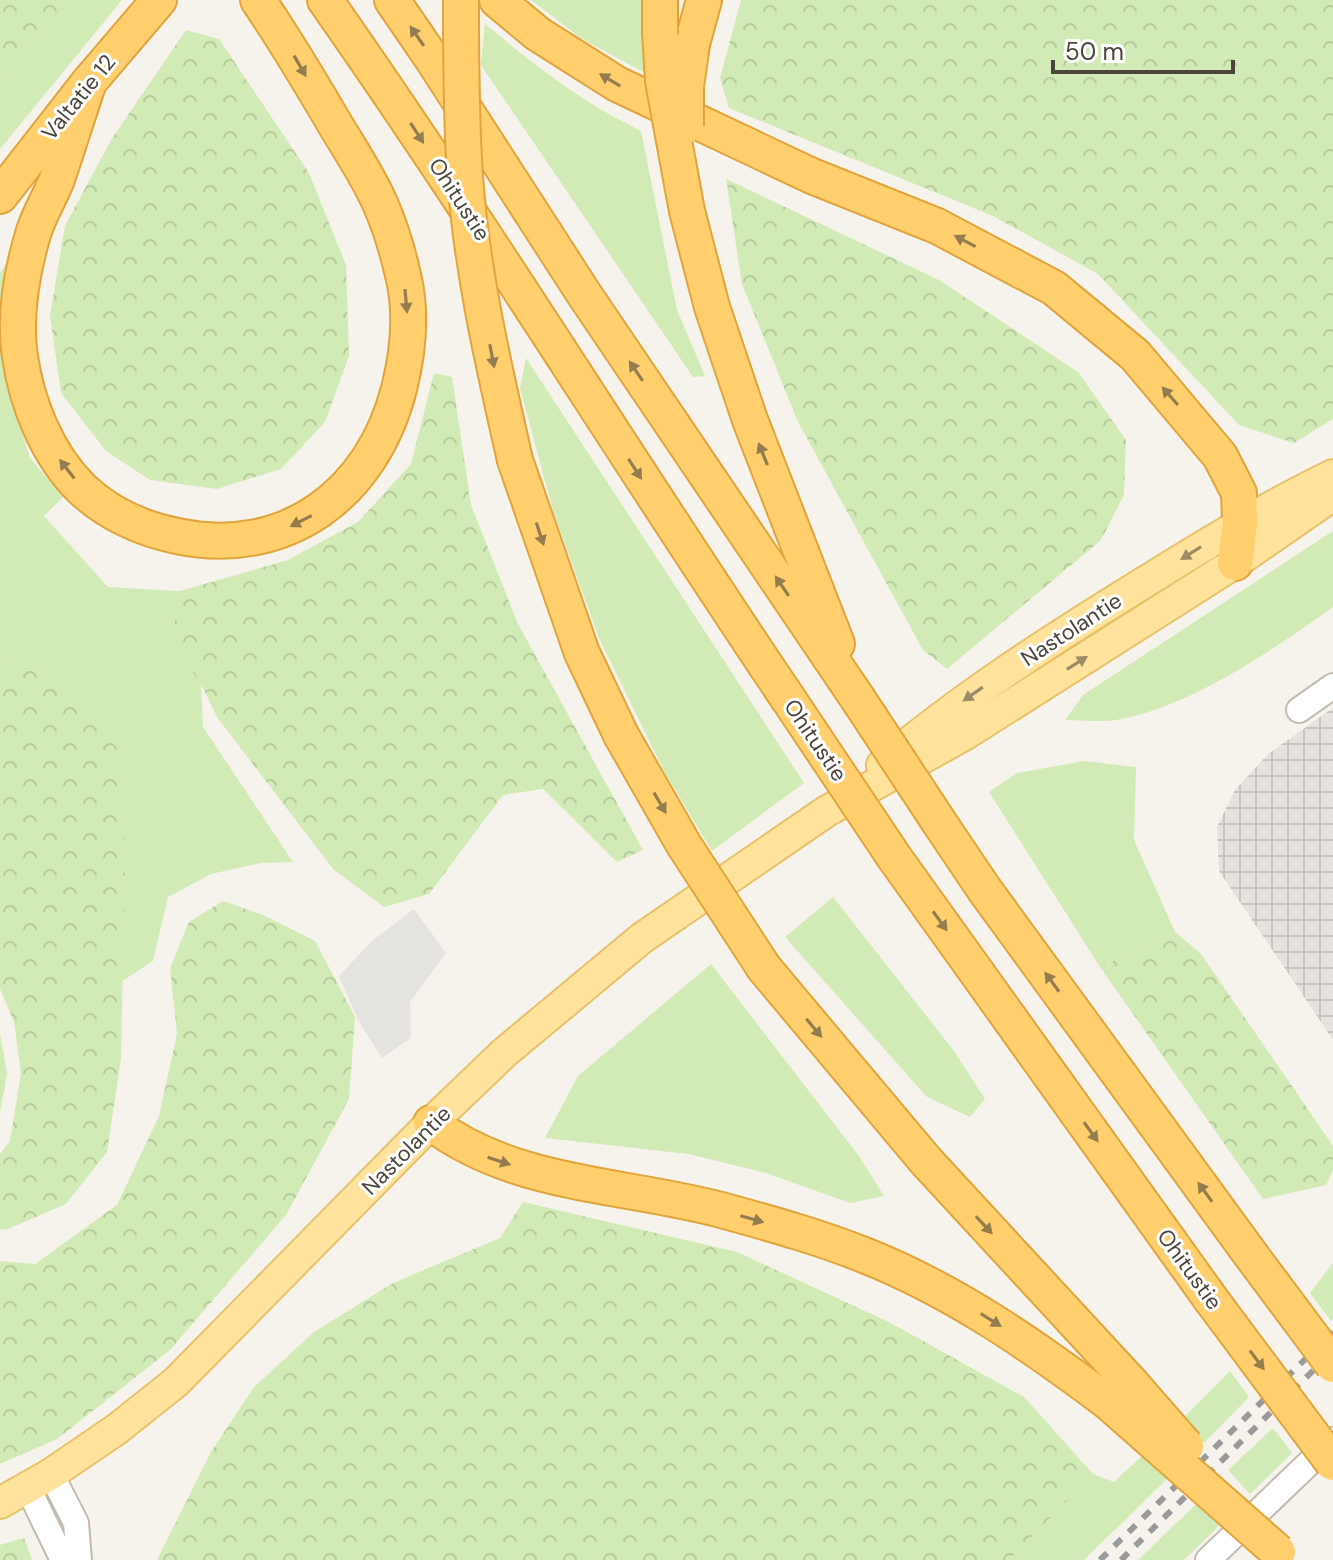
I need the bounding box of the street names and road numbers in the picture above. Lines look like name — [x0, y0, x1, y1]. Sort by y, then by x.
street label: Valtatie 12 — [35, 48, 122, 146]
street label: Ohitustie — [422, 152, 497, 246]
street label: Nastolantie — [1015, 586, 1127, 673]
street label: Ohitustie — [778, 694, 854, 787]
street label: Nastolantie — [355, 1099, 457, 1201]
street label: Ohitustie — [1150, 1223, 1229, 1315]

